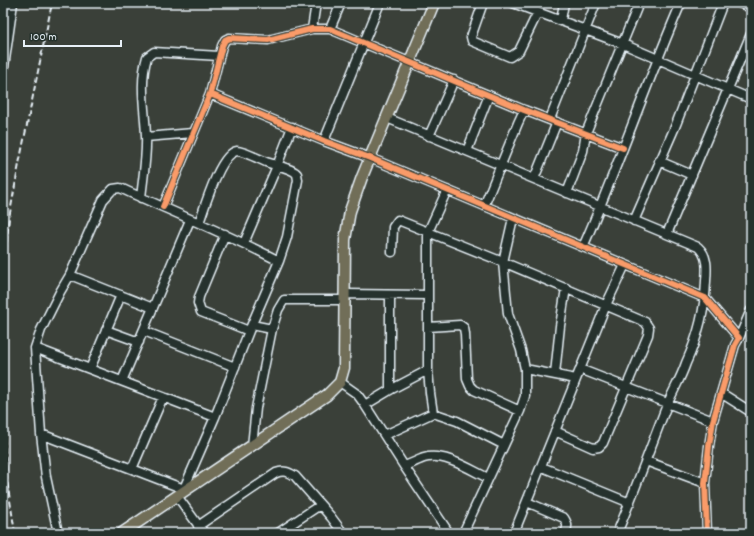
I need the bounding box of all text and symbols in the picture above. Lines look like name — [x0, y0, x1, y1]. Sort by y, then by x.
scale bar — [24, 22, 121, 48]
text: 100 m — [30, 29, 57, 46]

